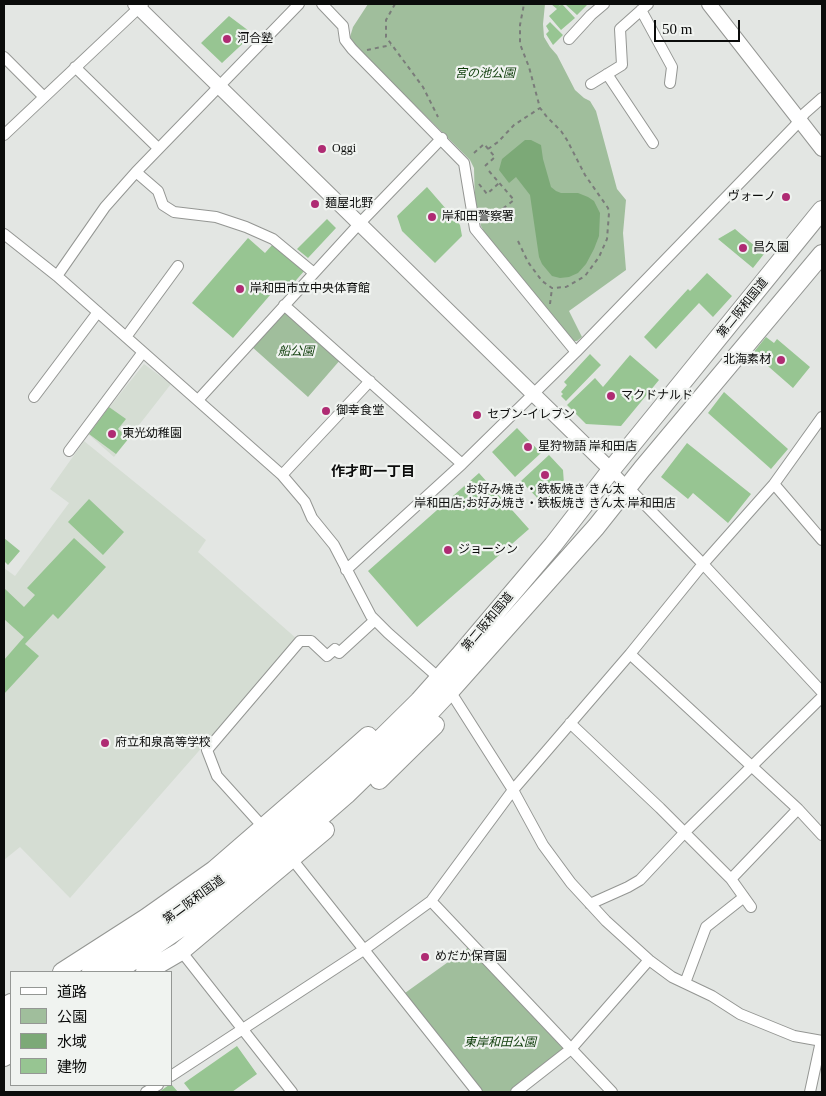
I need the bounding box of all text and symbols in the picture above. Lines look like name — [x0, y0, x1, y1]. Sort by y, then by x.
scale bar — [656, 10, 742, 42]
text: 50 m — [662, 21, 692, 37]
place label: 河合塾 — [237, 32, 273, 46]
marker: 河合塾 — [221, 33, 233, 45]
park label: 宮の池公園 — [455, 67, 515, 81]
place label: Oggi — [332, 142, 356, 156]
marker: Oggi — [316, 143, 328, 155]
place label: ヴォーノ — [728, 190, 776, 204]
marker: ヴォーノ — [780, 191, 792, 203]
place label: 麺屋北野 — [325, 197, 373, 211]
marker: 麺屋北野 — [309, 198, 321, 210]
place label: 岸和田警察署 — [442, 210, 514, 224]
marker: 岸和田警察署 — [426, 211, 438, 223]
place label: 昌久園 — [753, 241, 789, 255]
marker: 昌久園 — [737, 242, 749, 254]
street label: 第二阪和国道 — [715, 275, 771, 341]
place label: 岸和田市立中央体育館 — [250, 282, 370, 296]
marker: 岸和田市立中央体育館 — [234, 283, 246, 295]
park label: 船公園 — [278, 345, 314, 359]
place label: 北海素材 — [723, 353, 771, 367]
marker: 北海素材 — [775, 354, 787, 366]
place label: マクドナルド — [621, 389, 693, 403]
marker: マクドナルド — [605, 390, 617, 402]
place label: 御幸食堂 — [336, 404, 384, 418]
marker: 御幸食堂 — [320, 405, 332, 417]
place label: セブン-イレブン — [487, 408, 575, 422]
marker: セブン-イレブン — [471, 409, 483, 421]
place label: 東光幼稚園 — [122, 427, 182, 441]
marker: 東光幼稚園 — [106, 428, 118, 440]
place label: 星狩物語 岸和田店 — [538, 440, 637, 454]
marker: 星狩物語 岸和田店 — [522, 441, 534, 453]
district label: 作才町一丁目 — [331, 464, 415, 480]
marker: お好み焼き・鉄板焼き きん太 岸和田店;お好み焼き・鉄板焼き きん太 岸和田店 — [539, 469, 551, 481]
place label: お好み焼き・鉄板焼き きん太 岸和田店;お好み焼き・鉄板焼き きん太 岸和田店 — [414, 483, 676, 511]
place label: ジョーシン — [458, 543, 518, 557]
marker: ジョーシン — [442, 544, 454, 556]
street label: 第二阪和国道 — [459, 590, 517, 654]
place label: 府立和泉高等学校 — [115, 736, 211, 750]
marker: 府立和泉高等学校 — [99, 737, 111, 749]
street label: 第二阪和国道 — [161, 873, 227, 927]
place label: めだか保育園 — [435, 950, 507, 964]
marker: めだか保育園 — [419, 951, 431, 963]
legend — [10, 971, 172, 1086]
text: 道路 — [57, 984, 87, 1000]
text: 公園 — [57, 1009, 87, 1025]
text: 水域 — [57, 1034, 87, 1050]
park label: 東岸和田公園 — [464, 1036, 536, 1050]
text: 建物 — [57, 1059, 87, 1075]

